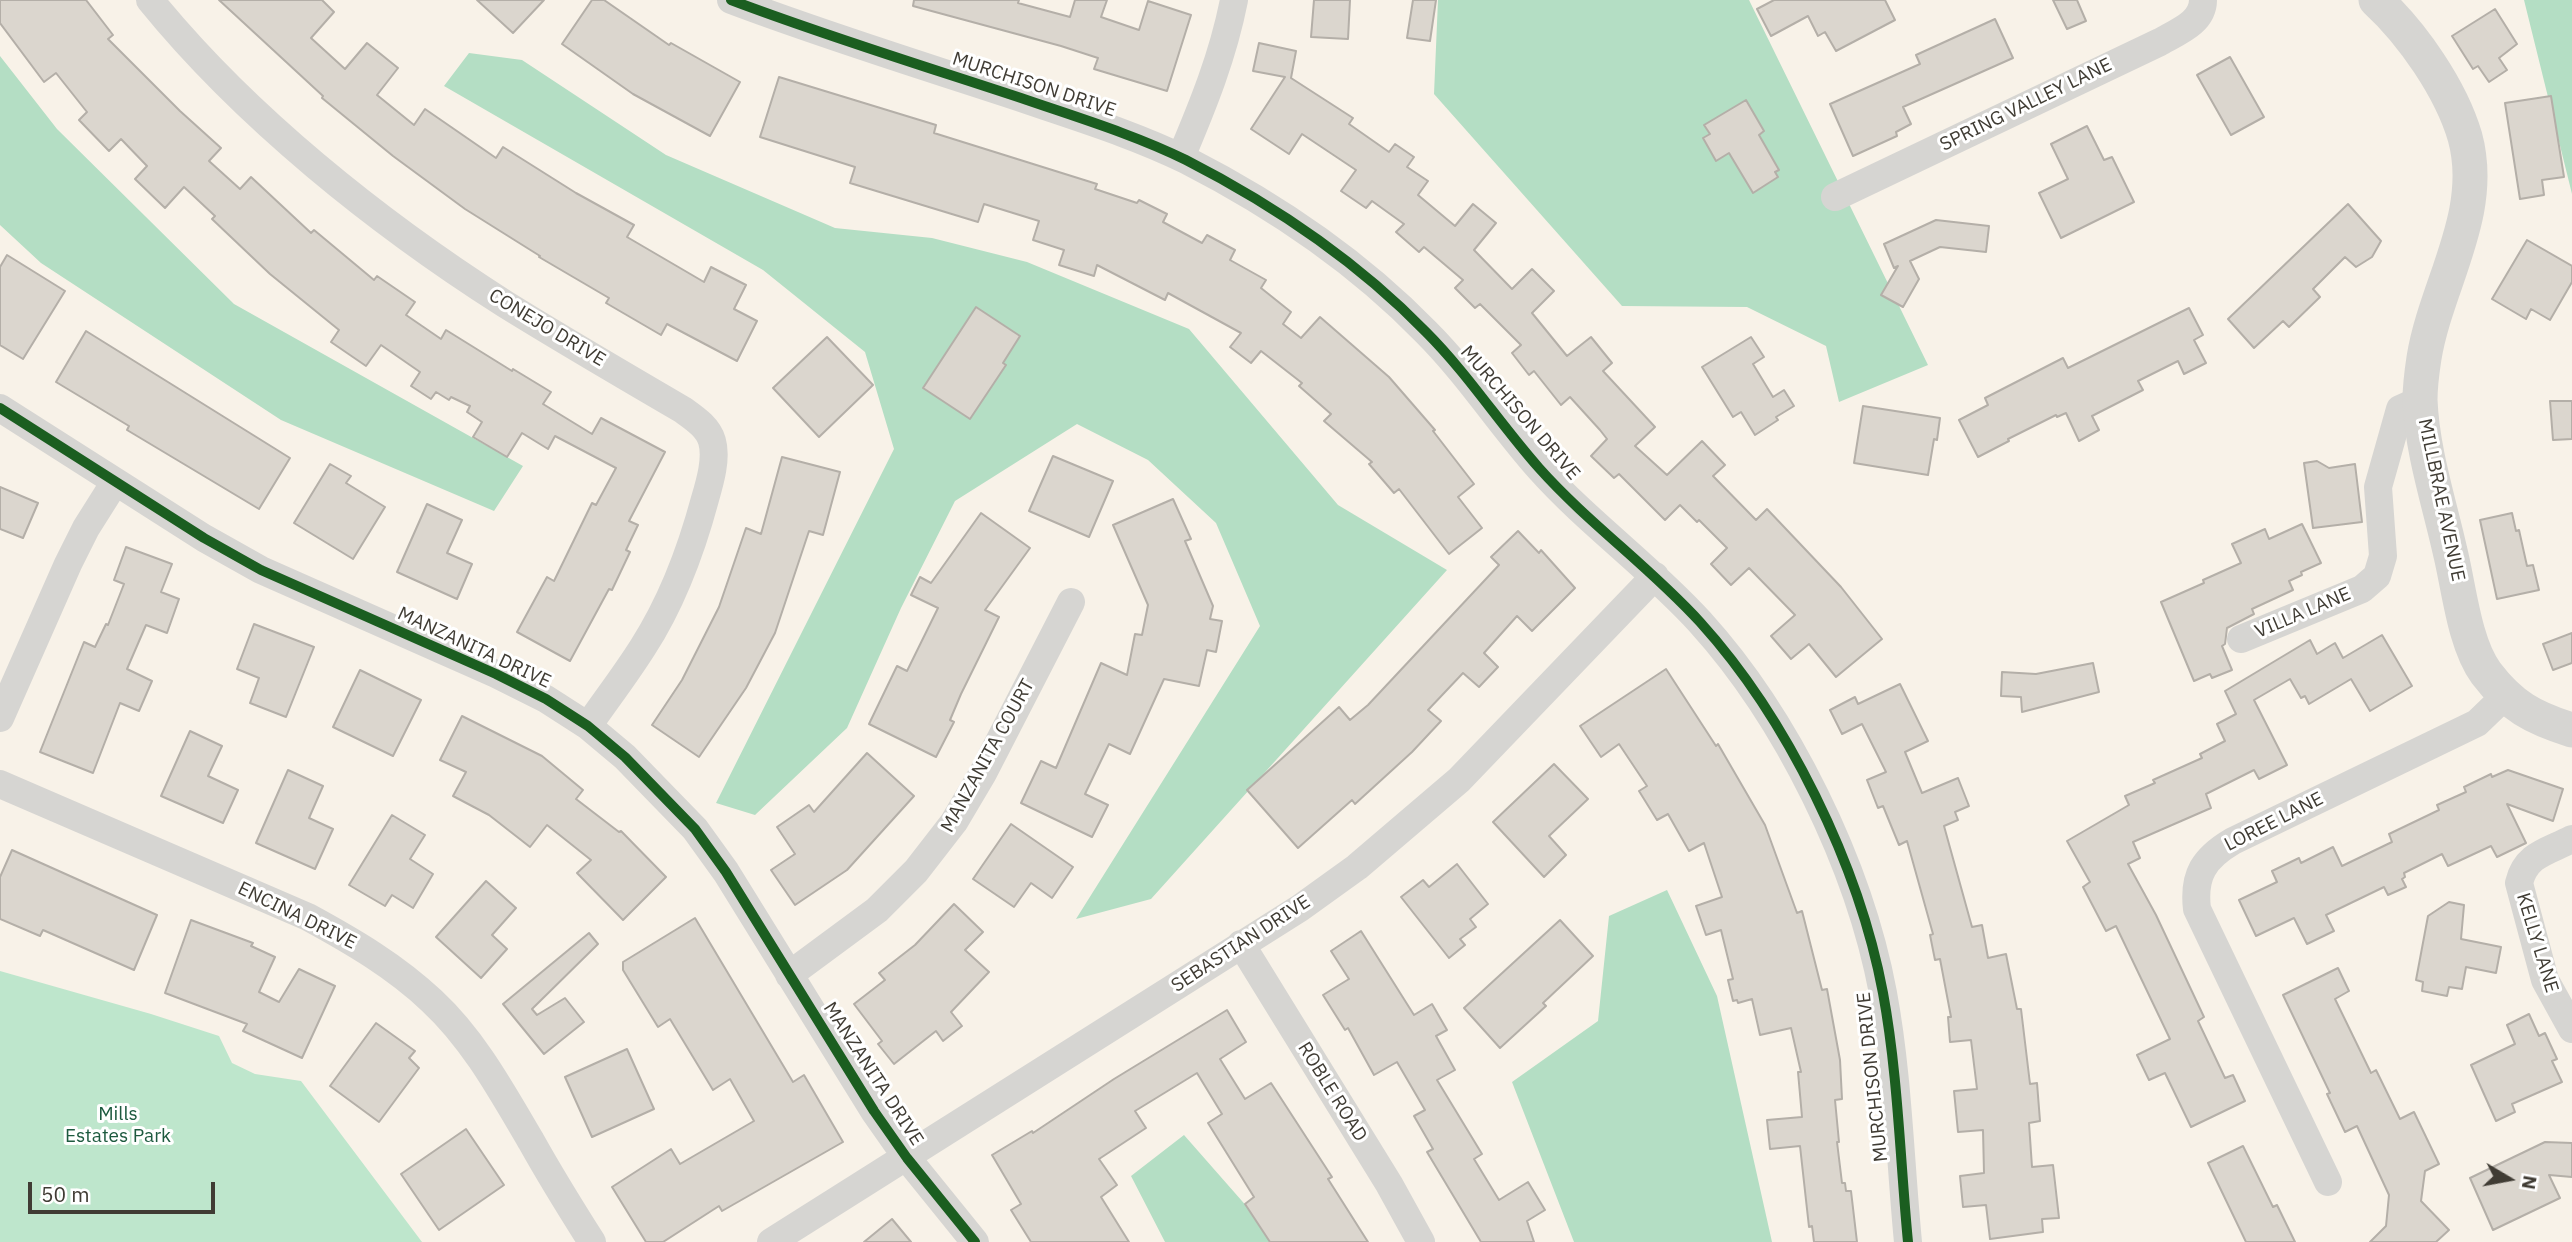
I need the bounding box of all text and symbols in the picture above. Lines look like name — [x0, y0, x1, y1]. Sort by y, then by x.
street label: MURCHISON DRIVE — [949, 48, 1119, 122]
street label: SPRING VALLEY LANE — [1936, 53, 2116, 157]
street label: CONEJO DRIVE — [485, 284, 609, 372]
street label: MURCHISON DRIVE — [1455, 341, 1585, 485]
street label: MILLBRAE AVENUE — [2413, 417, 2469, 583]
street label: VILLA LANE — [2252, 583, 2354, 643]
street label: MANZANITA DRIVE — [394, 602, 554, 694]
street label: MANZANITA COURT — [936, 675, 1040, 837]
street label: LOREE LANE — [2221, 787, 2327, 857]
street label: ENCINA DRIVE — [234, 877, 360, 955]
street label: KELLY LANE — [2511, 890, 2563, 996]
street label: SEBASTIAN DRIVE — [1167, 891, 1315, 997]
street label: MURCHISON DRIVE — [1853, 991, 1893, 1163]
street label: MANZANITA DRIVE — [818, 998, 928, 1150]
street label: ROBLE ROAD — [1292, 1038, 1372, 1146]
park label: Mills Estates Park — [65, 1104, 171, 1148]
north arrow — [2474, 1144, 2544, 1214]
scale bar — [32, 1168, 219, 1212]
text: N — [2517, 1174, 2543, 1192]
text: 50 m — [41, 1180, 90, 1208]

